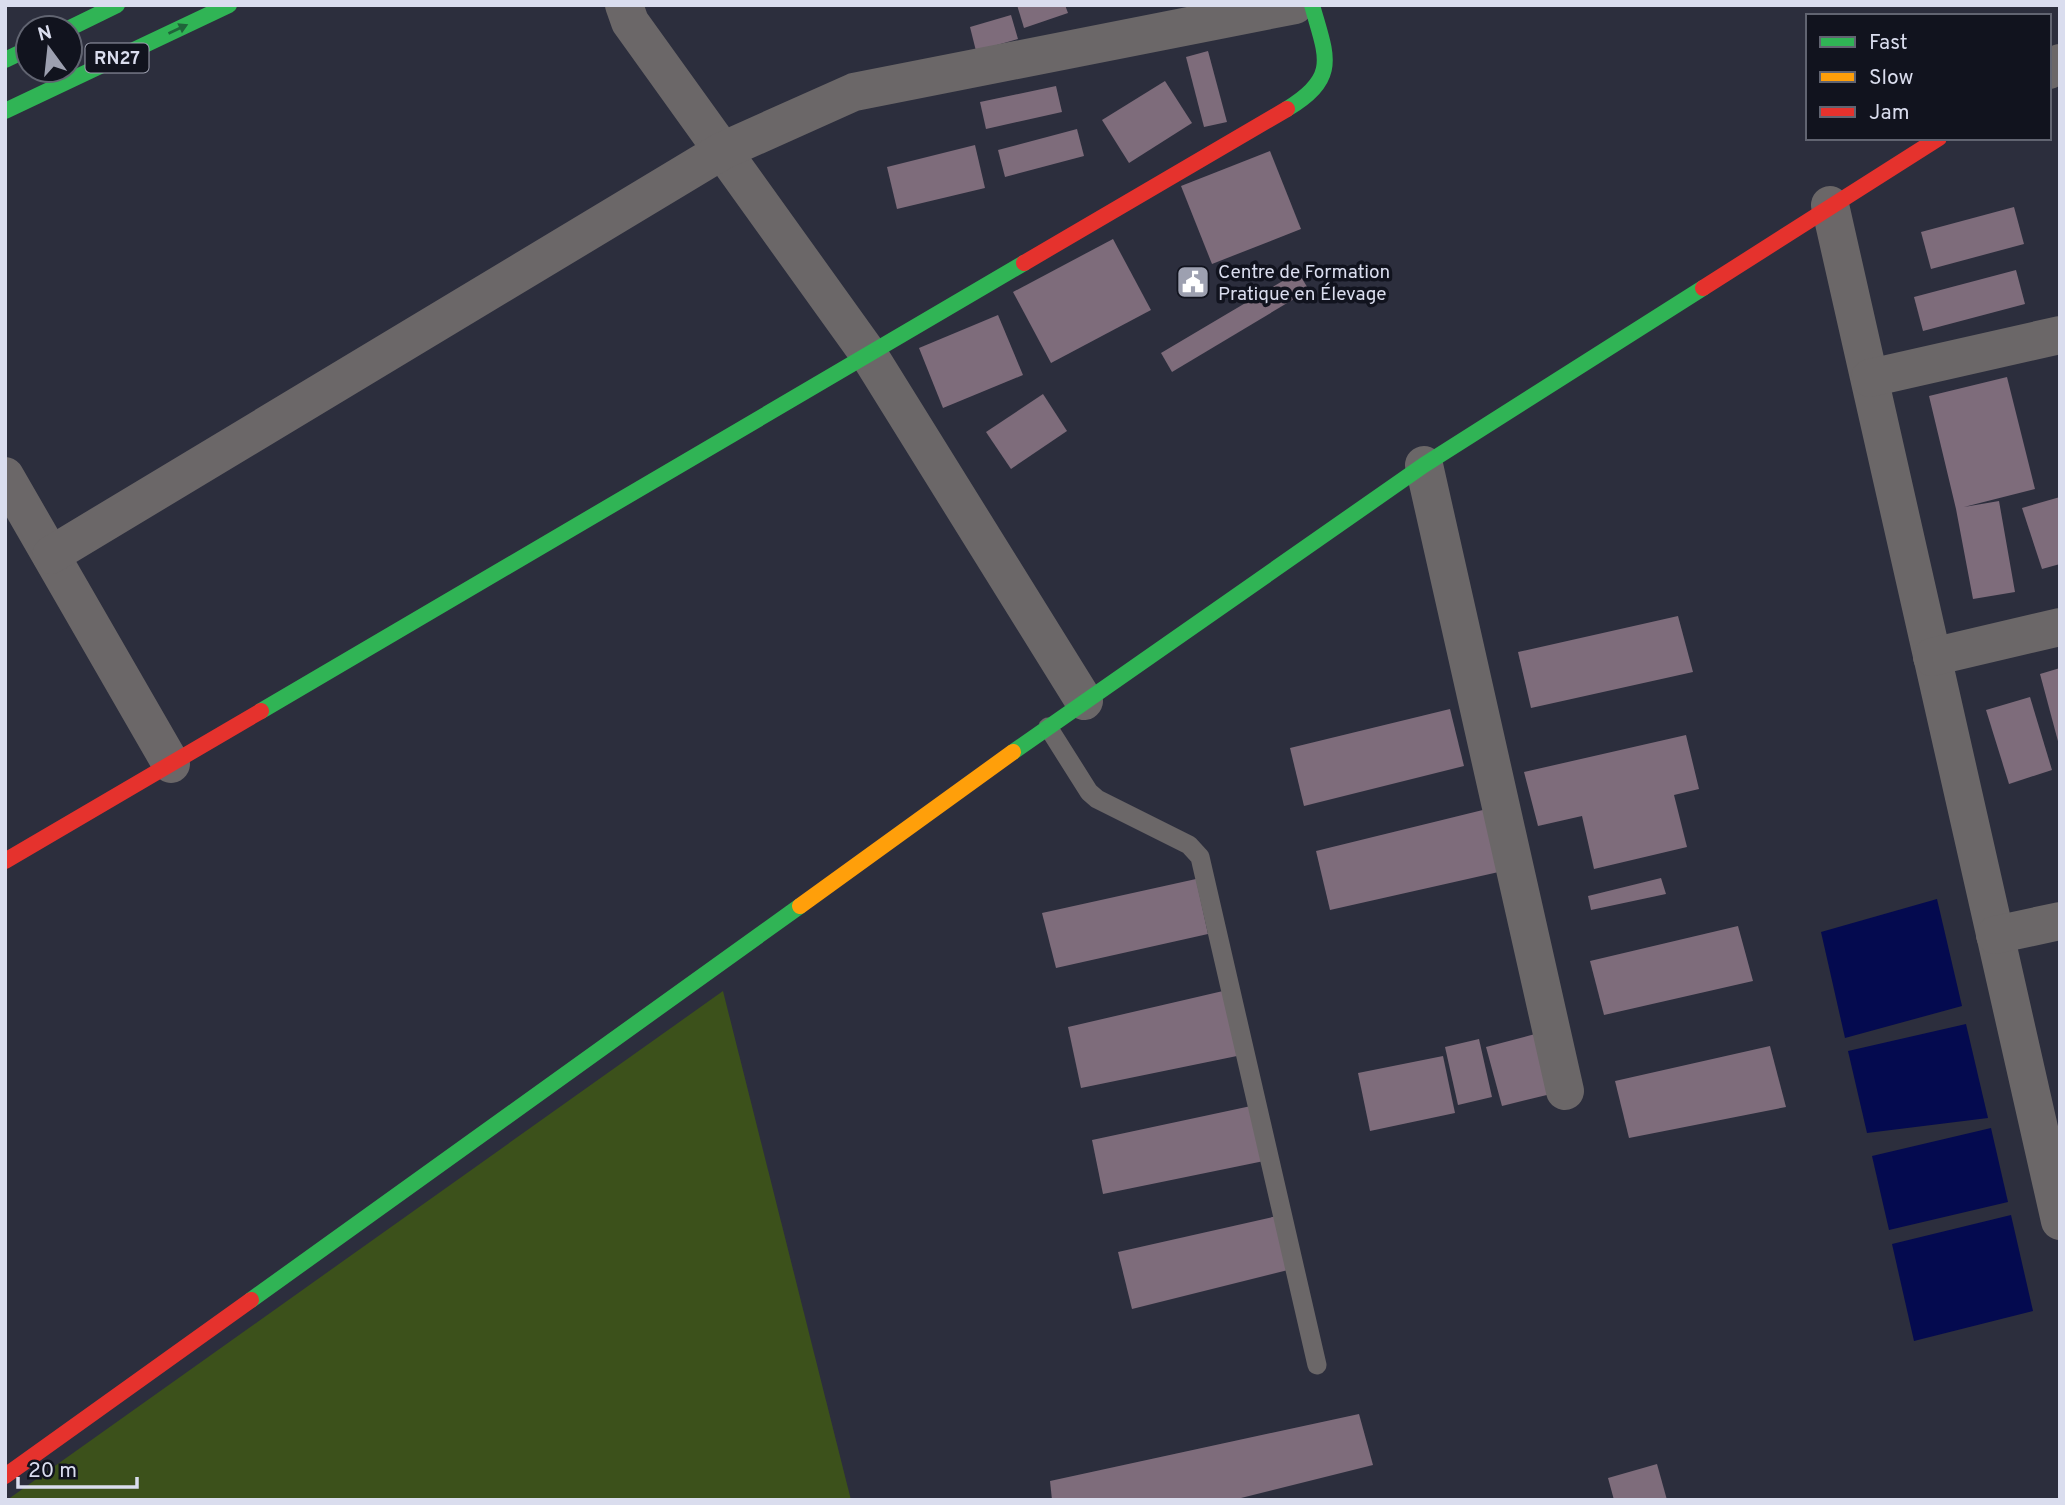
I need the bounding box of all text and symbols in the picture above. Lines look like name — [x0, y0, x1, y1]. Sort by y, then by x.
north arrow — [14, 14, 84, 84]
legend — [1806, 14, 2051, 140]
text: N — [35, 21, 55, 48]
one-way arrow — [168, 24, 188, 35]
text: Fast — [1869, 30, 1908, 57]
road number: RN27 — [86, 44, 148, 72]
text: Slow — [1869, 65, 1914, 92]
text: Jam — [1869, 100, 1910, 127]
place label: Centre de Formation Pratique en Élevage — [1218, 261, 1390, 307]
public building icon: Centre de Formation Pratique en Élevage — [1174, 263, 1212, 301]
scale bar — [18, 1446, 136, 1490]
text: 20 m — [28, 1458, 77, 1485]

